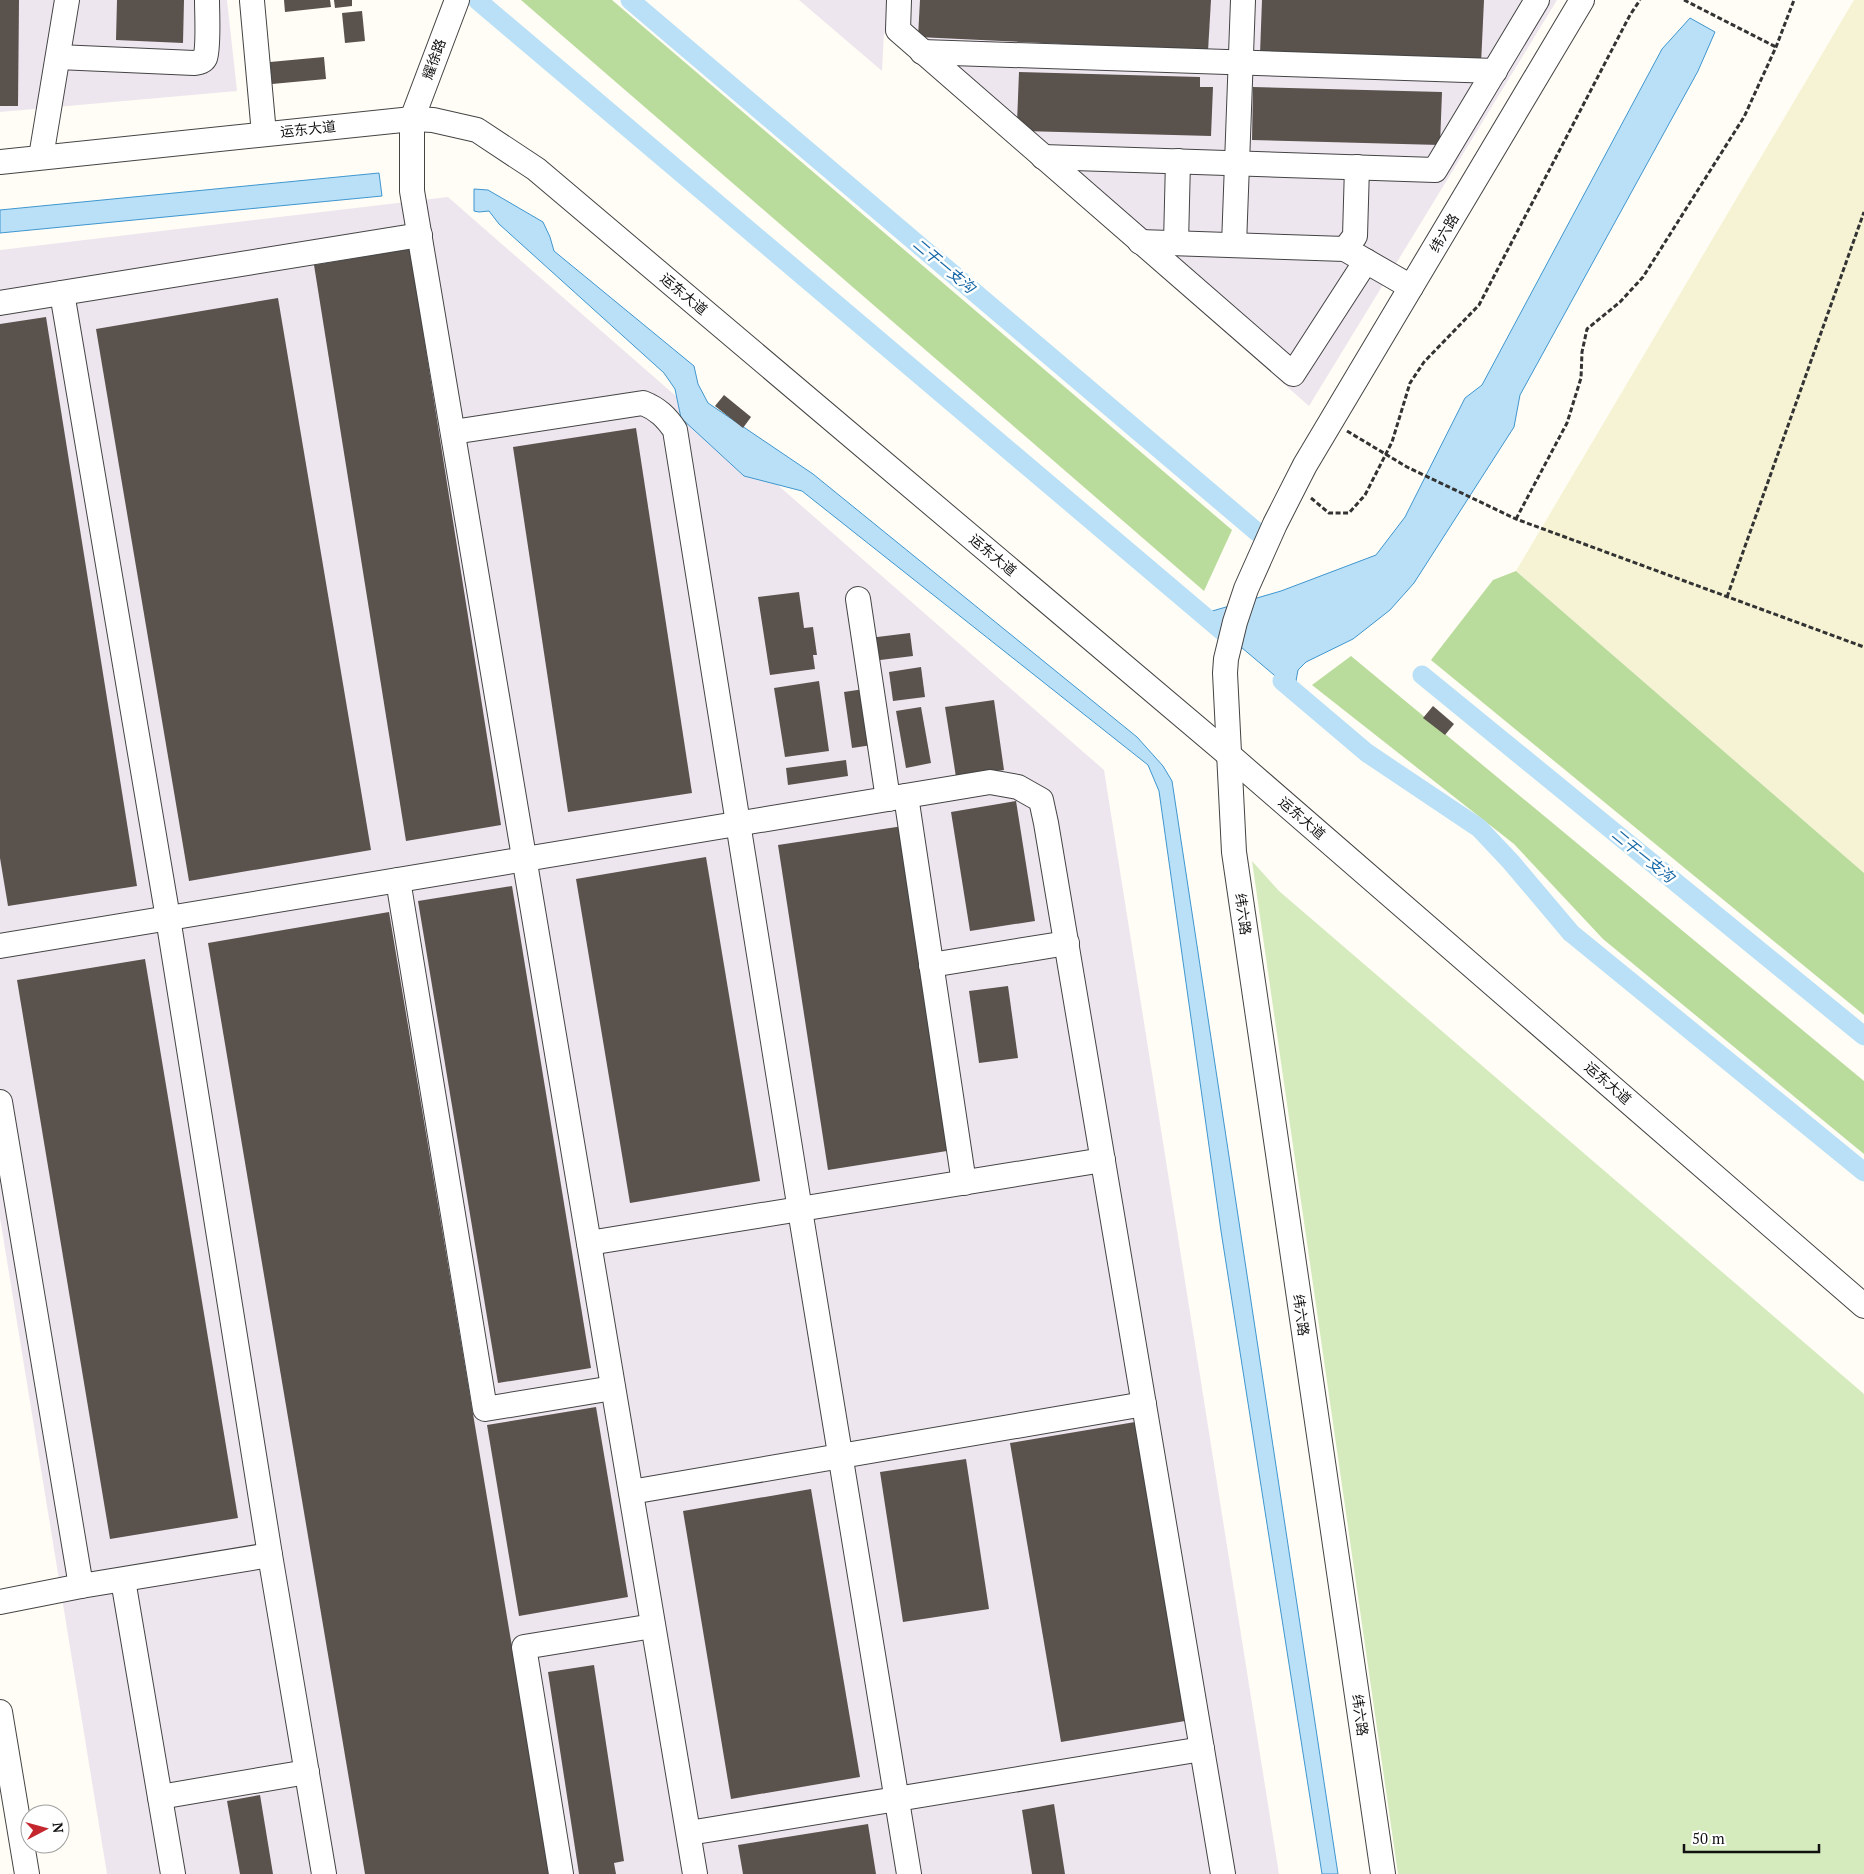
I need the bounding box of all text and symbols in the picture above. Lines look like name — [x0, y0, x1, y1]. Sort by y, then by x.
street label: 耀徐路 — [417, 36, 450, 82]
street label: 运东大道 — [279, 116, 337, 141]
street label: 纬六路 — [1425, 210, 1463, 256]
water label: 二干一支沟 — [909, 233, 981, 298]
street label: 运东大道 — [657, 268, 712, 319]
street label: 运东大道 — [966, 529, 1021, 580]
street label: 运东大道 — [1275, 792, 1330, 843]
water label: 二干一支沟 — [1608, 824, 1681, 888]
street label: 纬六路 — [1231, 892, 1256, 936]
street label: 运东大道 — [1581, 1057, 1636, 1108]
street label: 纬六路 — [1289, 1293, 1314, 1337]
street label: 纬六路 — [1348, 1693, 1373, 1737]
north arrow — [20, 1804, 70, 1854]
text: N — [48, 1821, 68, 1834]
scale bar — [1684, 1822, 1819, 1854]
text: 50 m — [1692, 1828, 1725, 1848]

